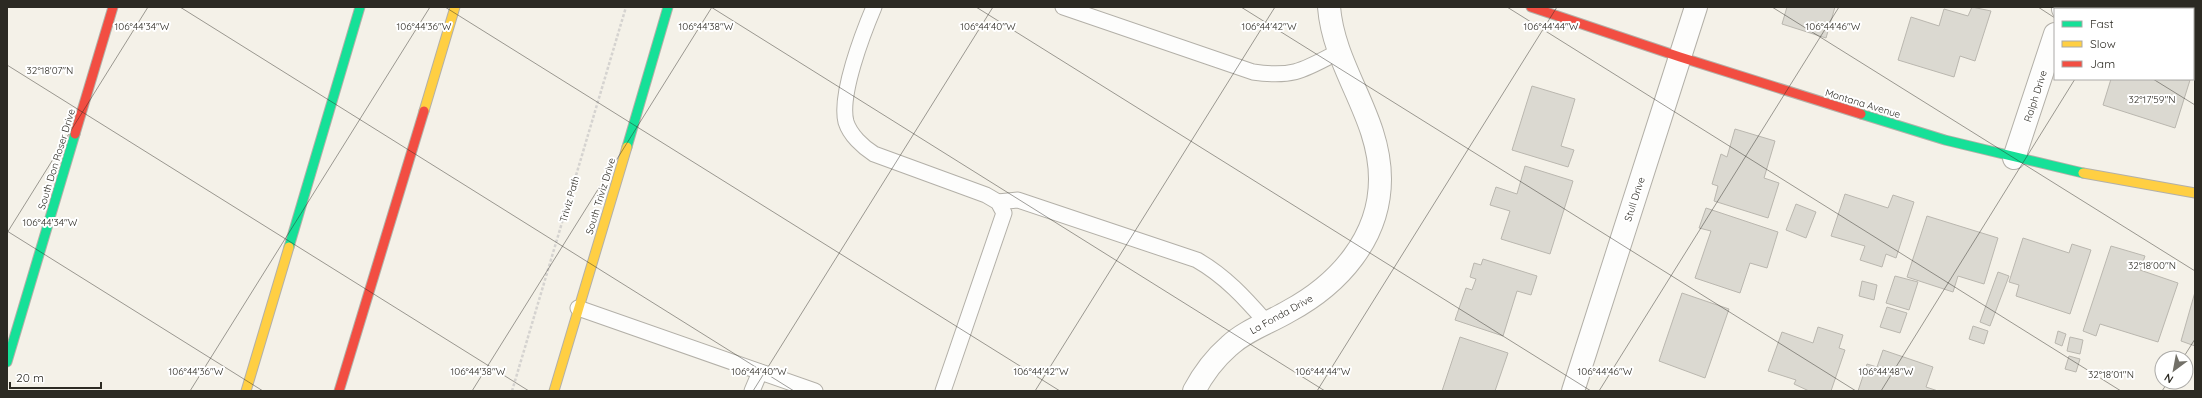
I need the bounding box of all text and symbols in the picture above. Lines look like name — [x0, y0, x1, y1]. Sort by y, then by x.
legend — [2054, 8, 2194, 80]
text: Fast — [2090, 16, 2114, 31]
text: 106°44'34"W — [115, 20, 170, 33]
text: 106°44'36"W — [397, 20, 452, 33]
text: 106°44'38"W — [679, 20, 734, 33]
text: 106°44'40"W — [960, 20, 1016, 33]
text: 106°44'42"W — [1241, 20, 1297, 33]
text: 106°44'44"W — [1524, 20, 1579, 33]
text: 106°44'46"W — [1806, 20, 1861, 33]
text: Slow — [2090, 36, 2116, 51]
text: Jam — [2090, 56, 2115, 71]
text: 32°18'07"N — [27, 64, 73, 77]
street label: Ralph Drive — [2021, 68, 2050, 124]
street label: Montana Avenue — [1824, 86, 1903, 121]
text: 32°17'59"N — [2129, 93, 2176, 106]
street label: South Don Roser Drive — [35, 107, 78, 211]
street label: South Triviz Drive — [583, 156, 618, 236]
street label: Triviz Path — [557, 175, 582, 224]
street label: Stull Drive — [1621, 175, 1648, 223]
text: 106°44'34"W — [23, 216, 78, 229]
text: 32°18'00"N — [2128, 259, 2176, 272]
street label: La Fonda Drive — [1247, 292, 1315, 337]
north arrow — [2154, 350, 2194, 390]
scale bar — [10, 364, 101, 390]
text: 106°44'36"W — [169, 365, 224, 378]
text: 106°44'38"W — [451, 365, 506, 378]
text: 106°44'40"W — [731, 365, 787, 378]
text: 106°44'42"W — [1013, 365, 1069, 378]
text: 106°44'44"W — [1296, 365, 1351, 378]
text: 106°44'46"W — [1578, 365, 1633, 378]
text: 106°44'48"W — [1859, 365, 1914, 378]
text: 32°18'01"N — [2088, 368, 2134, 381]
text: 20 m — [16, 370, 44, 385]
text: N — [2162, 370, 2176, 387]

